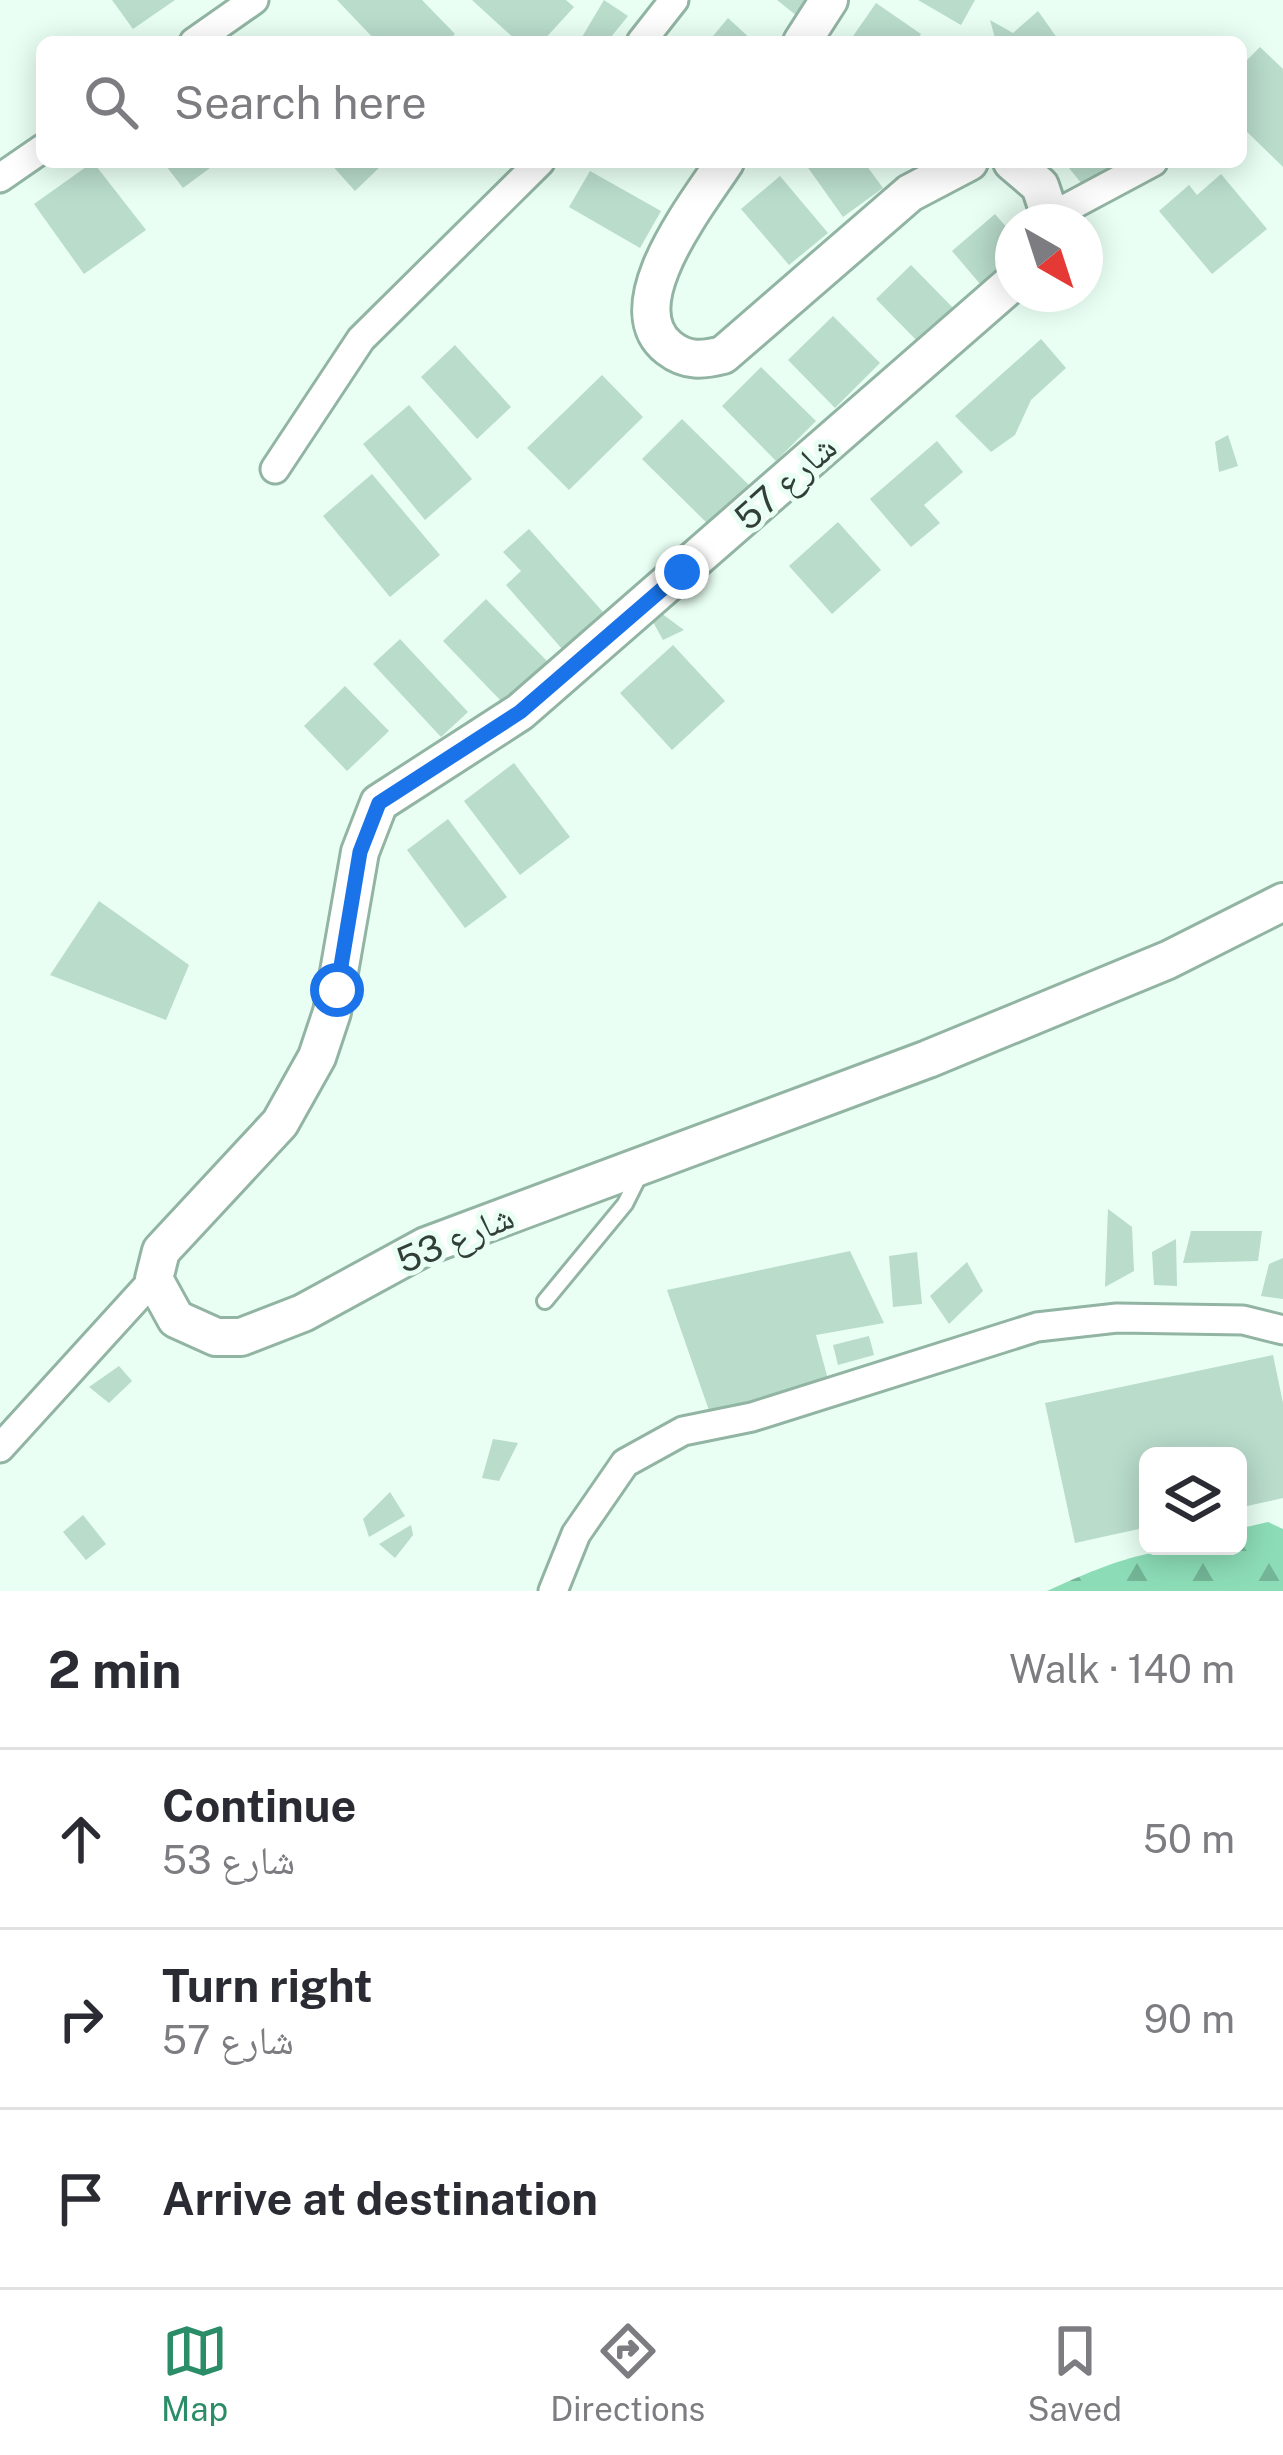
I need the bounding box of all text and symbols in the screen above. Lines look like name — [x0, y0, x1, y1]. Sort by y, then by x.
search box — [36, 36, 1247, 168]
icon: search — [78, 69, 144, 135]
text: Search here — [174, 76, 427, 129]
north arrow — [995, 204, 1103, 312]
street label: شارع 57 — [726, 426, 846, 540]
route end — [655, 545, 709, 599]
route start — [310, 963, 364, 1017]
street label: شارع 53 — [390, 1195, 521, 1283]
map controls — [1139, 1447, 1247, 1555]
button: layers — [1139, 1447, 1247, 1555]
text: 2 min — [48, 1640, 182, 1699]
text: Walk · 140 m — [1009, 1646, 1235, 1692]
text: Continue — [162, 1779, 356, 1832]
icon: ahead — [48, 1806, 114, 1872]
text: 50 m — [1143, 1816, 1235, 1862]
text: شارع 53 — [162, 1837, 295, 1883]
text: Turn right — [162, 1959, 373, 2012]
icon: right — [48, 1986, 114, 2052]
text: 90 m — [1144, 1996, 1235, 2042]
text: شارع 57 — [162, 2017, 294, 2063]
icon: arrive — [48, 2166, 114, 2232]
text: Arrive at destination — [162, 2172, 598, 2225]
tab: Map — [161, 2318, 228, 2428]
tab: Directions — [550, 2318, 705, 2428]
tab: Saved — [1028, 2318, 1122, 2428]

